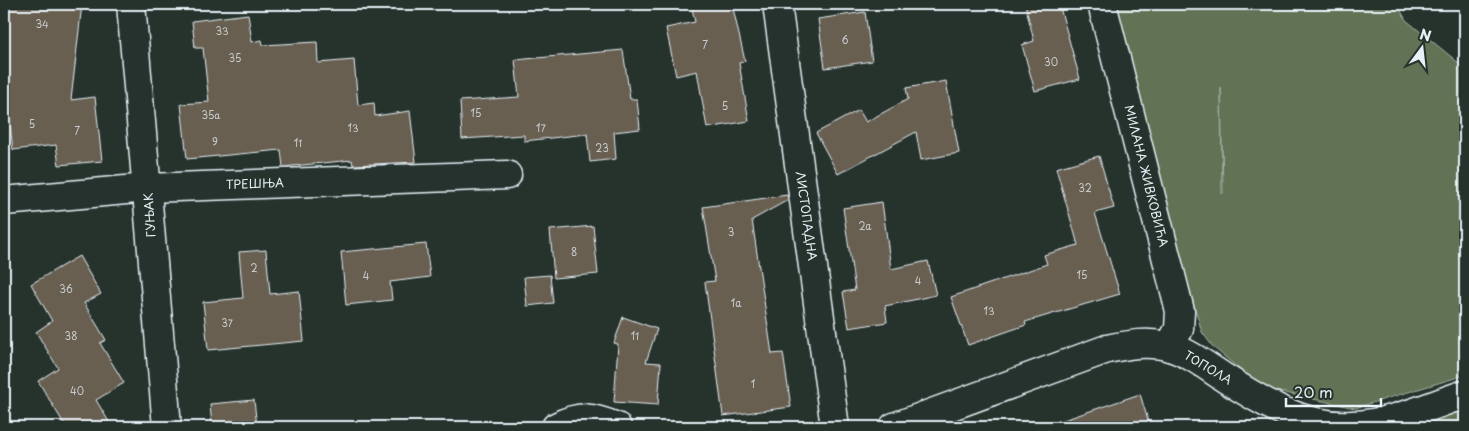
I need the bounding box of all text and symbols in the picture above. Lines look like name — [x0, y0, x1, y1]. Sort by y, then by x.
house number: 34 — [35, 16, 49, 31]
north arrow — [1396, 22, 1446, 72]
house number: 33 — [215, 23, 229, 38]
text: N — [1417, 23, 1434, 47]
house number: 6 — [841, 32, 849, 47]
house number: 7 — [702, 37, 708, 52]
house number: 35 — [229, 50, 241, 65]
house number: 30 — [1044, 54, 1058, 69]
house number: 5 — [722, 98, 728, 113]
street label: МИЛАНА ЖИВКОВИЋА — [1121, 103, 1173, 249]
house number: 15 — [471, 105, 481, 120]
house number: 35a — [202, 107, 221, 122]
house number: 5 — [29, 116, 35, 131]
house number: 13 — [347, 120, 359, 135]
house number: 17 — [536, 120, 547, 135]
house number: 7 — [74, 123, 80, 138]
house number: 9 — [212, 134, 218, 149]
house number: 11 — [294, 135, 302, 150]
house number: 23 — [595, 140, 609, 155]
street label: ЛИСТОПАДНА — [792, 170, 822, 262]
street label: ТРЕШЊА — [226, 173, 284, 193]
house number: 32 — [1078, 180, 1092, 195]
street label: ГУЊАК — [138, 192, 160, 238]
house number: 2a — [858, 218, 872, 233]
house number: 3 — [728, 224, 734, 239]
house number: 8 — [571, 244, 577, 259]
house number: 2 — [250, 260, 258, 275]
house number: 15 — [1077, 267, 1087, 282]
house number: 4 — [363, 268, 370, 283]
house number: 4 — [915, 273, 922, 288]
house number: 36 — [59, 281, 73, 296]
house number: 1a — [731, 295, 742, 310]
house number: 13 — [983, 303, 995, 318]
house number: 37 — [221, 315, 234, 330]
house number: 38 — [65, 328, 77, 343]
house number: 11 — [631, 328, 639, 343]
street label: ТОПОЛА — [1181, 346, 1236, 388]
house number: 1 — [751, 376, 755, 391]
scale bar — [1286, 376, 1382, 408]
text: 20 m — [1294, 380, 1333, 403]
house number: 40 — [70, 383, 84, 398]

